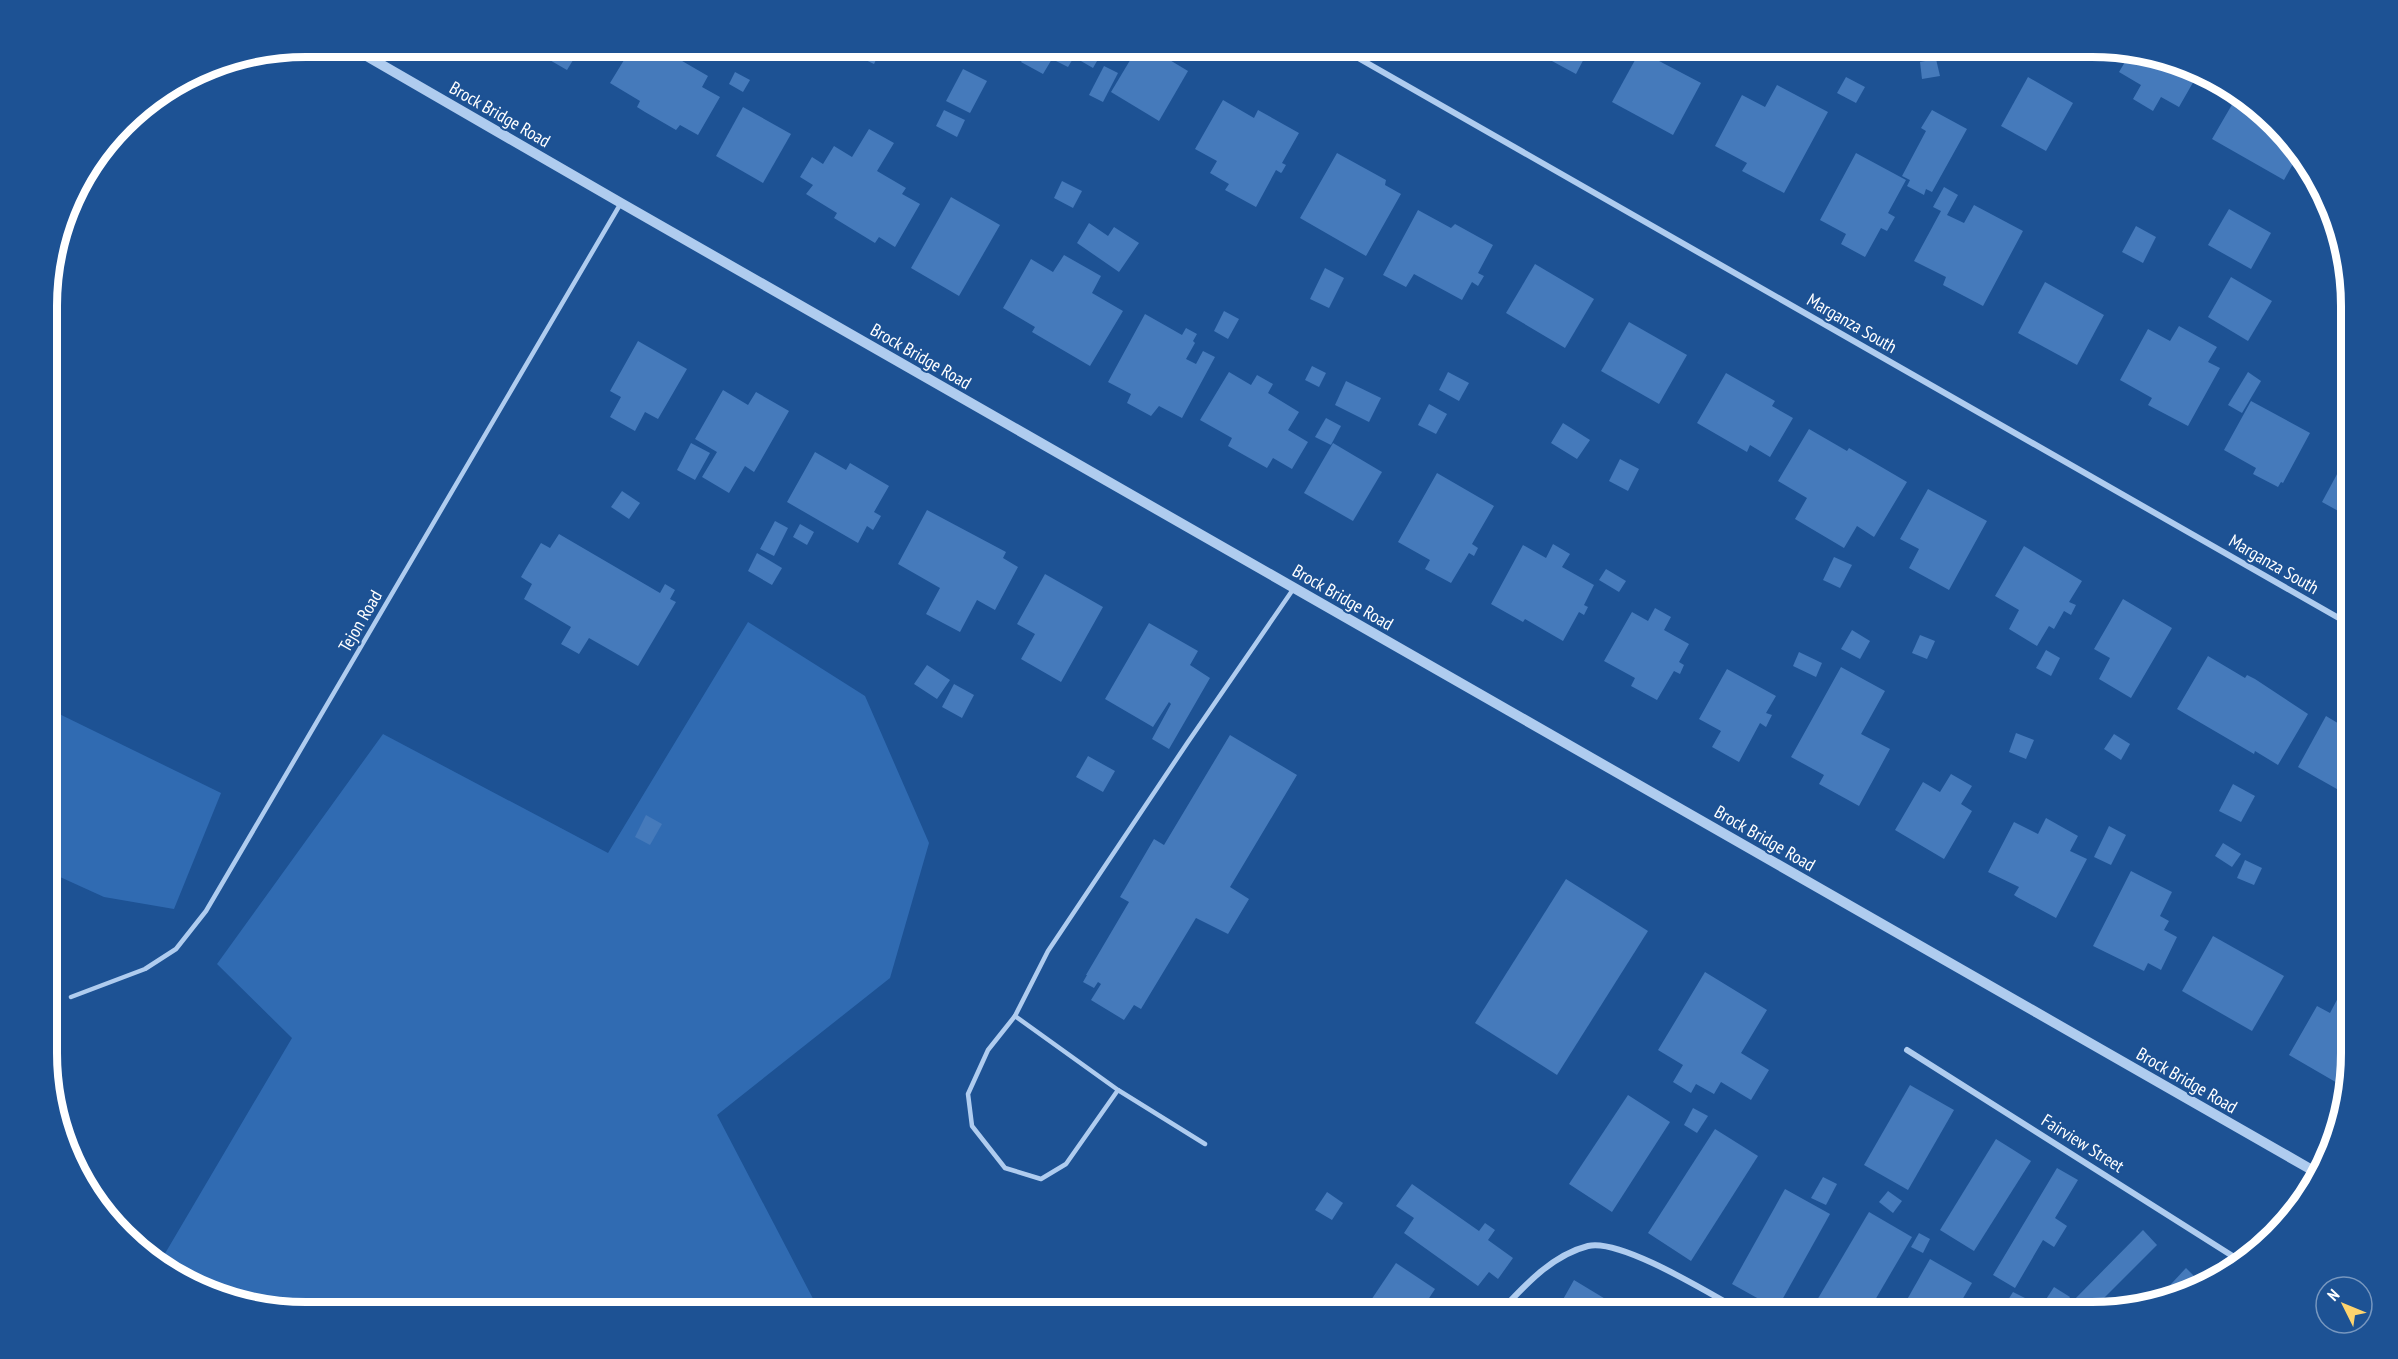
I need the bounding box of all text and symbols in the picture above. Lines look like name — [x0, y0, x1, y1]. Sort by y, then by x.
street label: Brock Bridge Road — [445, 76, 555, 152]
street label: Marganza South — [1803, 288, 1901, 358]
street label: Brock Bridge Road — [866, 318, 976, 394]
street label: Marganza South — [2225, 529, 2323, 599]
street label: Brock Bridge Road — [1288, 559, 1398, 635]
street label: Tejon Road — [333, 586, 387, 656]
street label: Brock Bridge Road — [1710, 800, 1820, 876]
street label: Brock Bridge Road — [2132, 1042, 2242, 1118]
street label: Fairview Street — [2037, 1109, 2129, 1177]
north arrow — [2314, 1275, 2374, 1335]
text: N — [2323, 1285, 2343, 1305]

